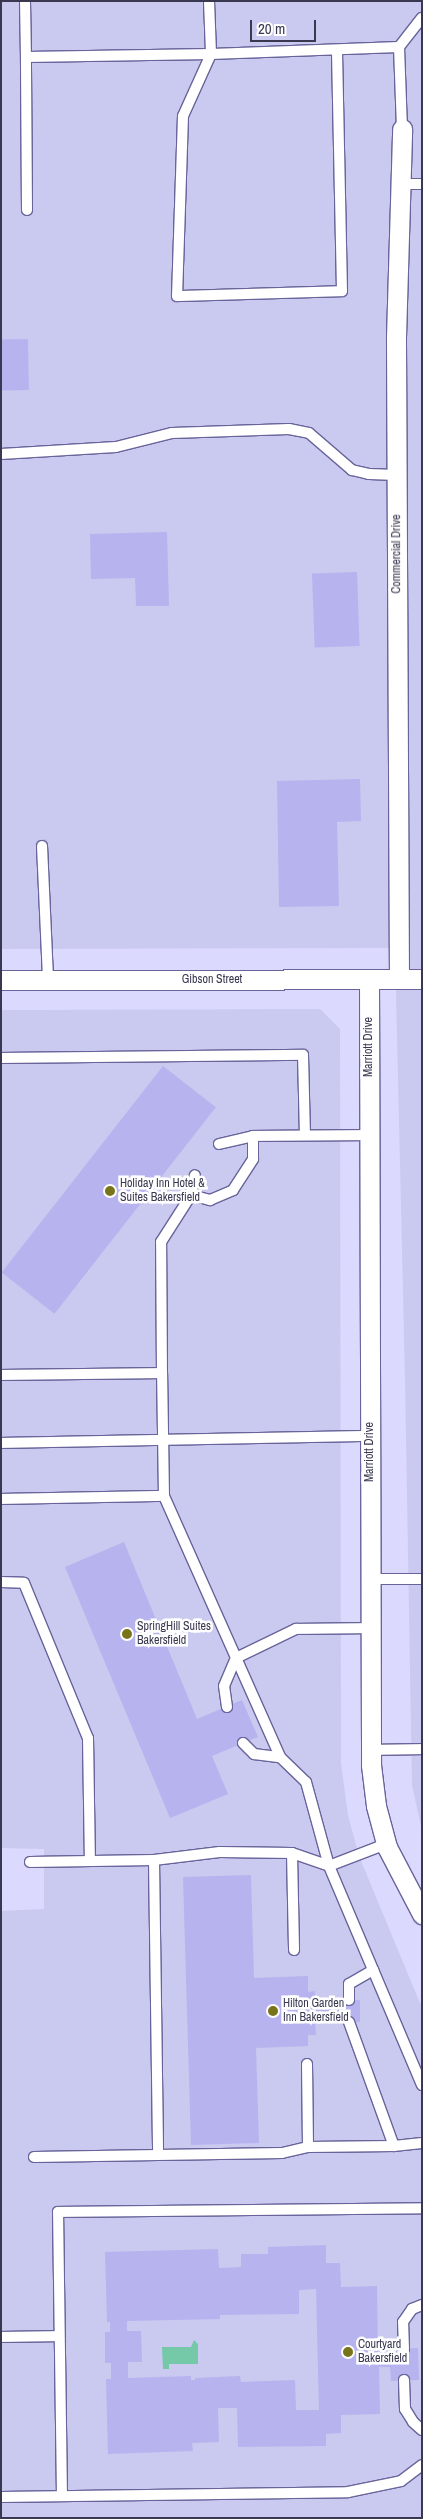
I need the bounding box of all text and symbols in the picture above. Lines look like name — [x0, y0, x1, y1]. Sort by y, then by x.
scale bar — [253, 10, 319, 42]
text: 20 m — [258, 18, 285, 39]
street label: Commercial Drive — [390, 514, 404, 594]
street label: Gibson Street — [182, 973, 242, 987]
street label: Marriott Drive — [362, 1017, 376, 1077]
place label: Holiday Inn Hotel & Suites Bakersfield — [120, 1177, 205, 1205]
marker: Holiday Inn Hotel & Suites Bakersfield — [104, 1185, 116, 1197]
street label: Marriott Drive — [363, 1422, 377, 1482]
place label: SpringHill Suites Bakersfield — [137, 1620, 211, 1648]
marker: SpringHill Suites Bakersfield — [121, 1628, 133, 1640]
place label: Hilton Garden Inn Bakersfield — [283, 1997, 349, 2025]
marker: Hilton Garden Inn Bakersfield — [267, 2005, 279, 2017]
place label: Courtyard Bakersfield — [358, 2338, 407, 2366]
marker: Courtyard Bakersfield — [342, 2346, 354, 2358]

